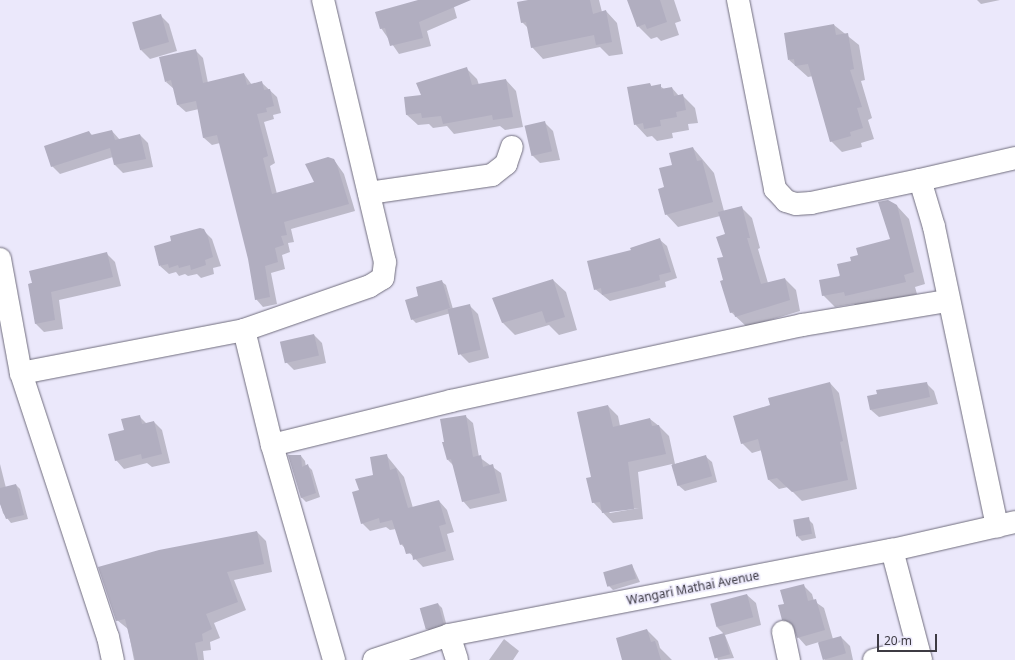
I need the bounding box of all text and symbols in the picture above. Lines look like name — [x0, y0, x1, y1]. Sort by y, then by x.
street label: Wangari Mathai Avenue — [625, 568, 761, 608]
scale bar — [879, 626, 939, 652]
text: 20 m — [884, 632, 912, 649]

